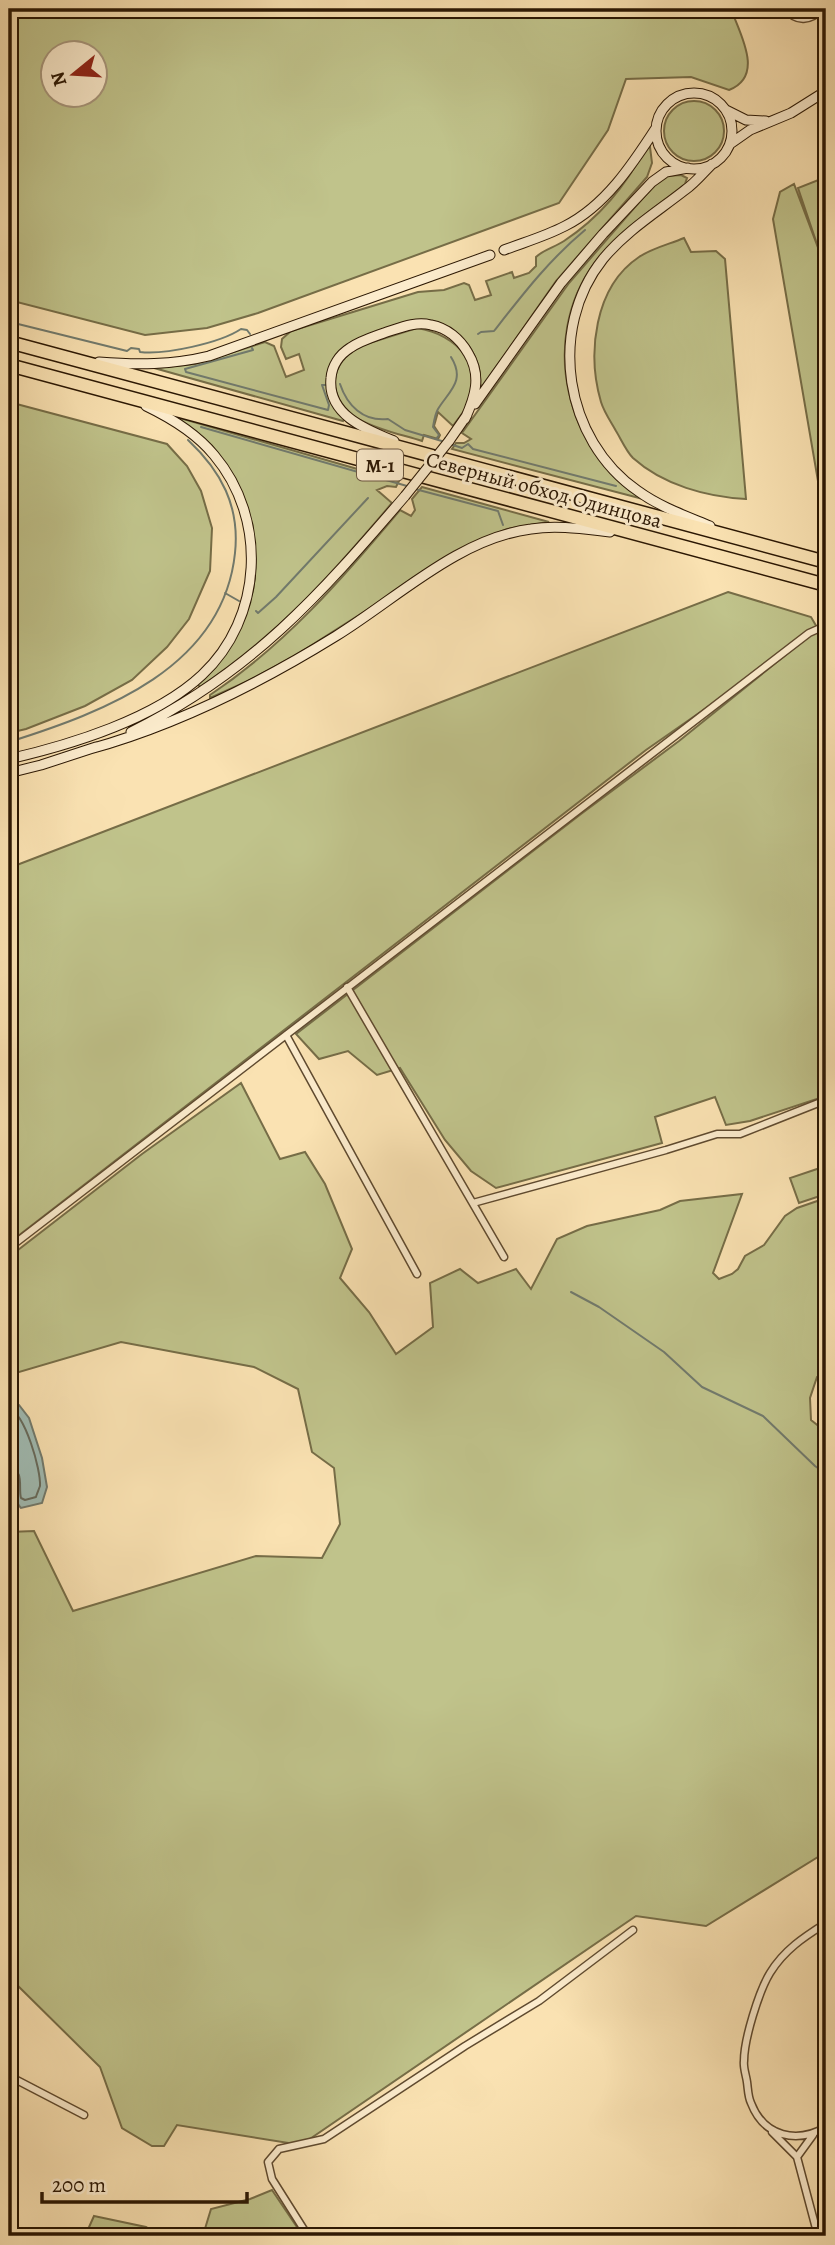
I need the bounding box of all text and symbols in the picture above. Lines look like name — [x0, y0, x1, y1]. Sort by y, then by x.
north arrow — [38, 38, 108, 108]
text: N — [44, 68, 73, 90]
street label: Северный обход Одинцова — [423, 445, 665, 535]
road number: М-1 — [357, 450, 403, 480]
scale bar — [42, 2161, 247, 2205]
text: 200 m — [52, 2171, 106, 2199]

